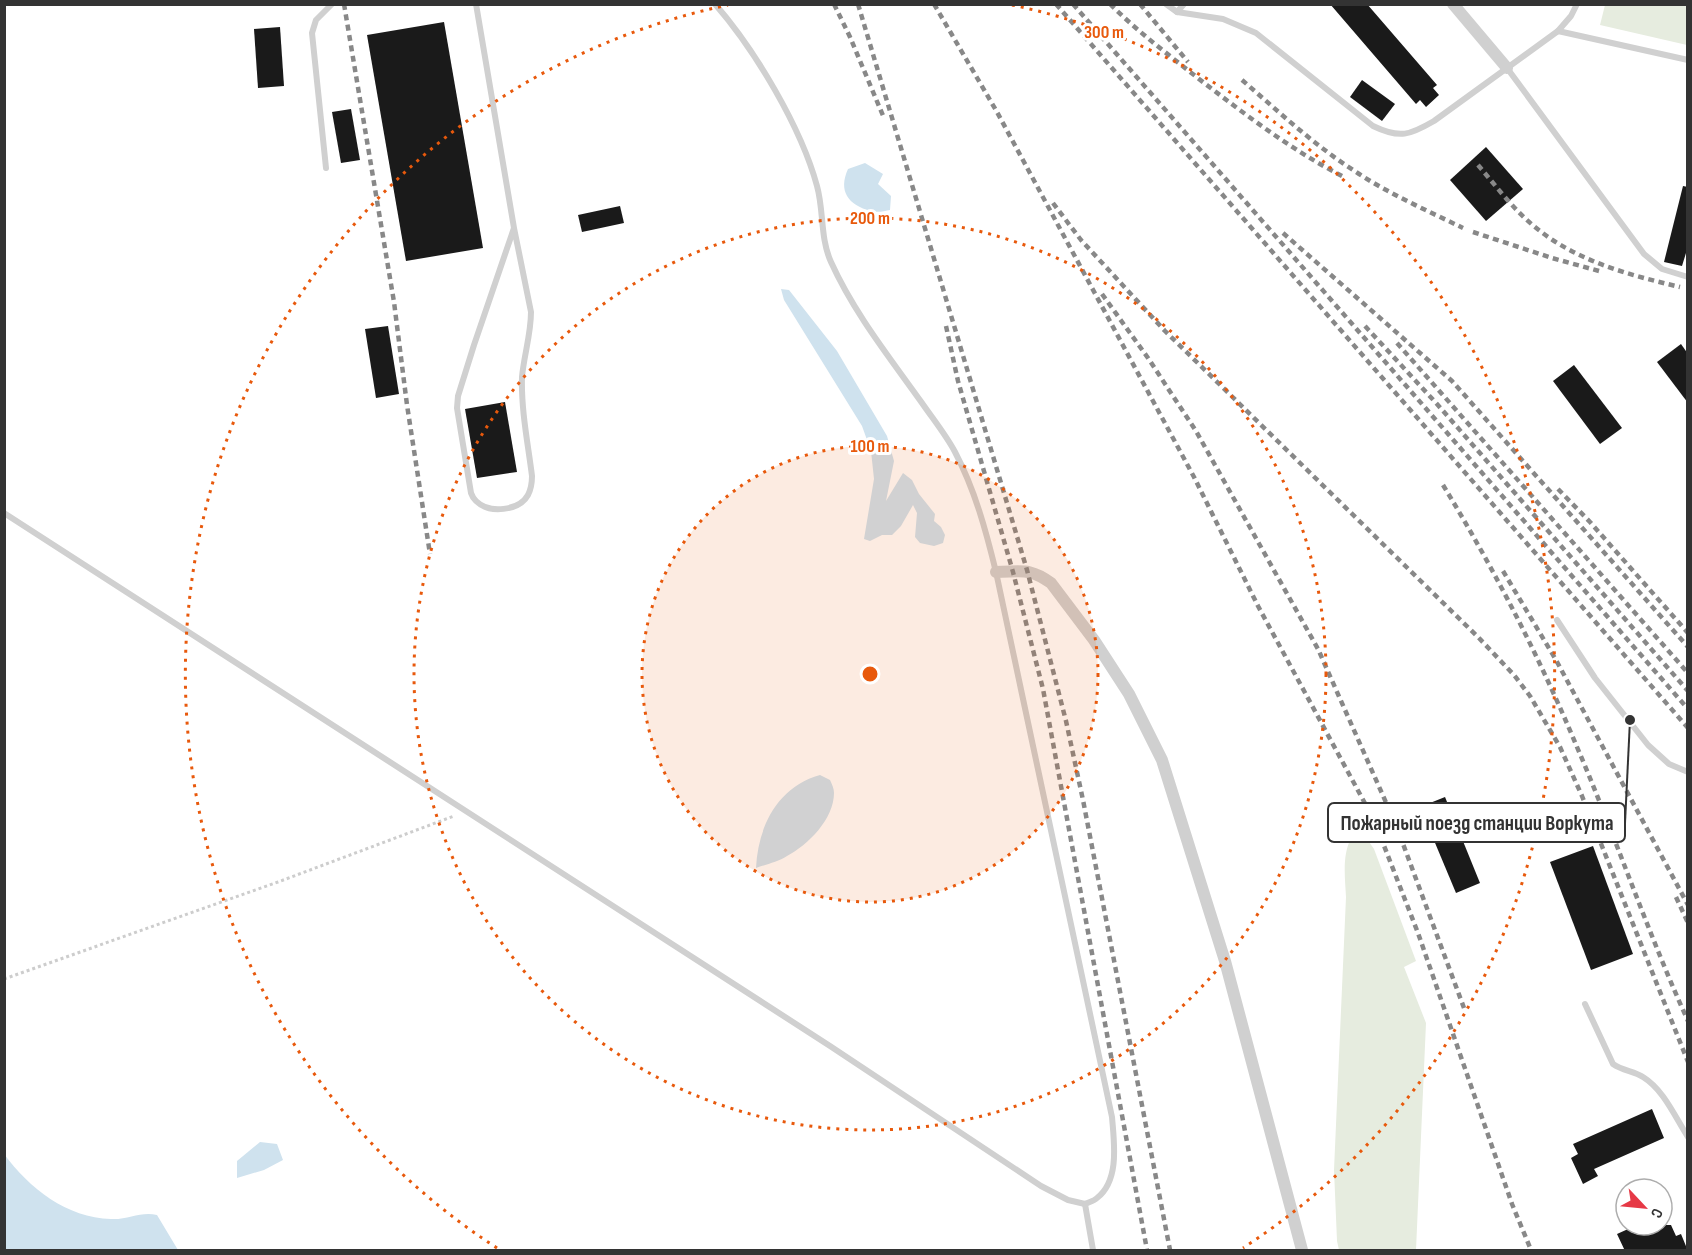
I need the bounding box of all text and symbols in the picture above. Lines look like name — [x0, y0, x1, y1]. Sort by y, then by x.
text: 300 m — [1084, 22, 1124, 43]
text: 200 m — [850, 208, 890, 229]
text: 100 m — [851, 436, 890, 457]
centre of rings — [860, 664, 880, 684]
callout: Пожарный поезд станции Воркута — [1328, 803, 1625, 842]
text: Пожарный поезд станции Воркута — [1340, 811, 1614, 836]
north arrow — [1614, 1177, 1674, 1237]
text: С — [1646, 1205, 1666, 1221]

